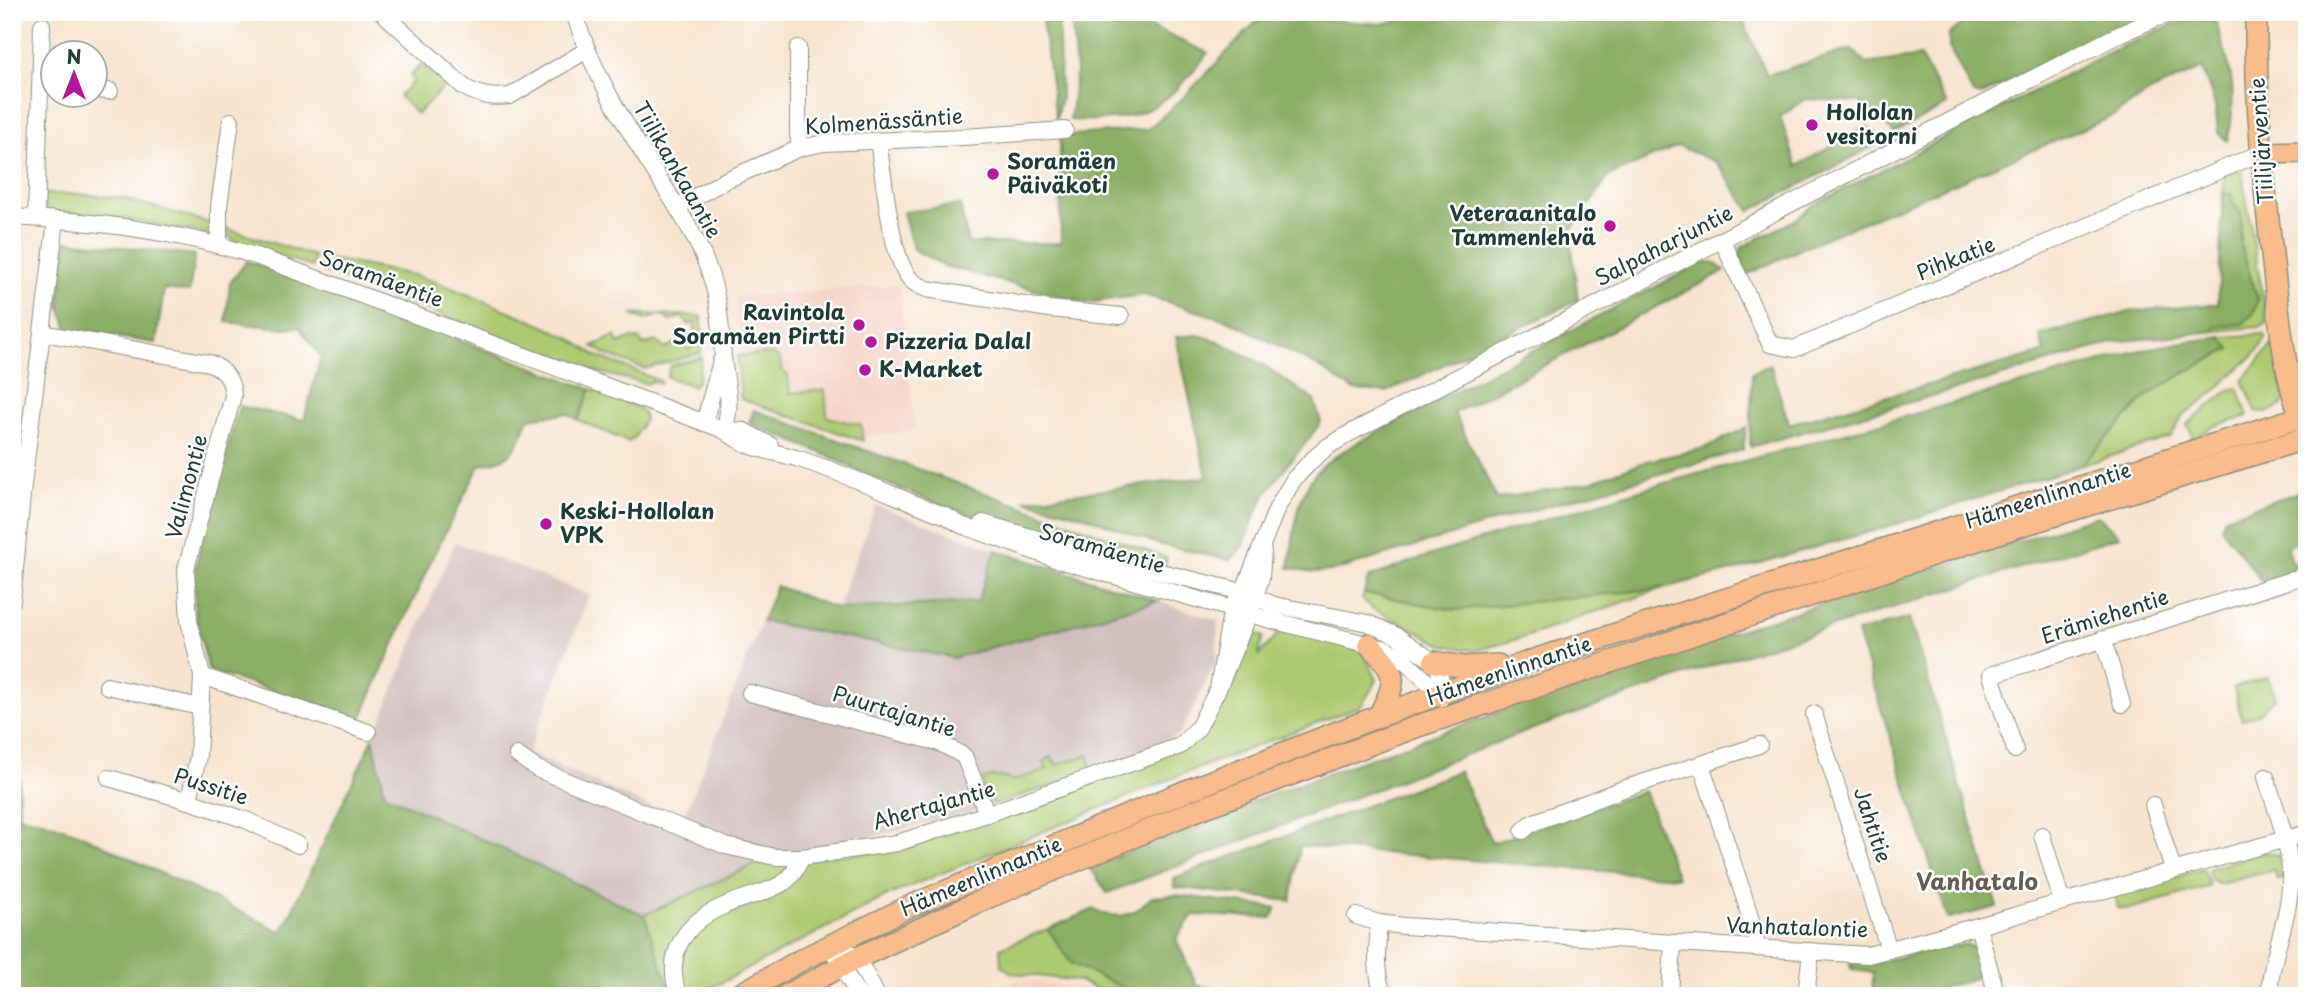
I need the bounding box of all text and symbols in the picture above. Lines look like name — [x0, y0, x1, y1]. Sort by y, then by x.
north arrow — [38, 38, 108, 108]
text: N — [66, 42, 82, 70]
street label: Tiilijärventie — [2240, 77, 2280, 206]
street label: Tiilikankaantie — [626, 94, 731, 244]
place label: Hollolan vesitorni — [1826, 95, 1917, 151]
street label: Kolmenässäntie — [804, 99, 964, 141]
marker: Hollolan vesitorni — [1804, 117, 1820, 133]
place label: Soramäen Päiväkoti — [1007, 144, 1116, 200]
marker: Soramäen Päiväkoti — [985, 166, 1001, 182]
place label: Veteraanitalo Tammenlehvä — [1450, 196, 1597, 252]
street label: Salpaharjuntie — [1588, 196, 1738, 293]
marker: Veteraanitalo Tammenlehvä — [1602, 218, 1618, 234]
street label: Pihkatie — [1911, 227, 1999, 287]
street label: Soramäentie — [315, 240, 448, 314]
place label: Ravintola Soramäen Pirtti — [672, 295, 845, 351]
marker: Ravintola Soramäen Pirtti — [851, 317, 867, 333]
place label: Pizzeria Dalal — [885, 324, 1031, 356]
marker: Pizzeria Dalal — [863, 334, 879, 350]
place label: K-Market — [879, 352, 983, 384]
marker: K-Market — [857, 362, 873, 378]
street label: Valimontie — [156, 431, 214, 542]
street label: Hämeenlinnantie — [1960, 452, 2134, 536]
place label: Keski-Hollolan VPK — [560, 494, 714, 550]
street label: Soramäentie — [1036, 514, 1169, 580]
marker: Keski-Hollolan VPK — [538, 516, 554, 532]
street label: Erämiehentie — [2036, 579, 2172, 651]
street label: Hämeenlinnantie — [1422, 626, 1595, 712]
street label: Puurtajantie — [829, 676, 960, 744]
street label: Pussitie — [170, 758, 253, 812]
street label: Ahertajantie — [869, 771, 998, 837]
street label: Jahtitie — [1847, 782, 1901, 866]
street label: Hämeenlinnantie — [895, 827, 1066, 924]
district label: Vanhatalo — [1916, 863, 2038, 898]
street label: Vanhatalontie — [1725, 908, 1869, 944]

